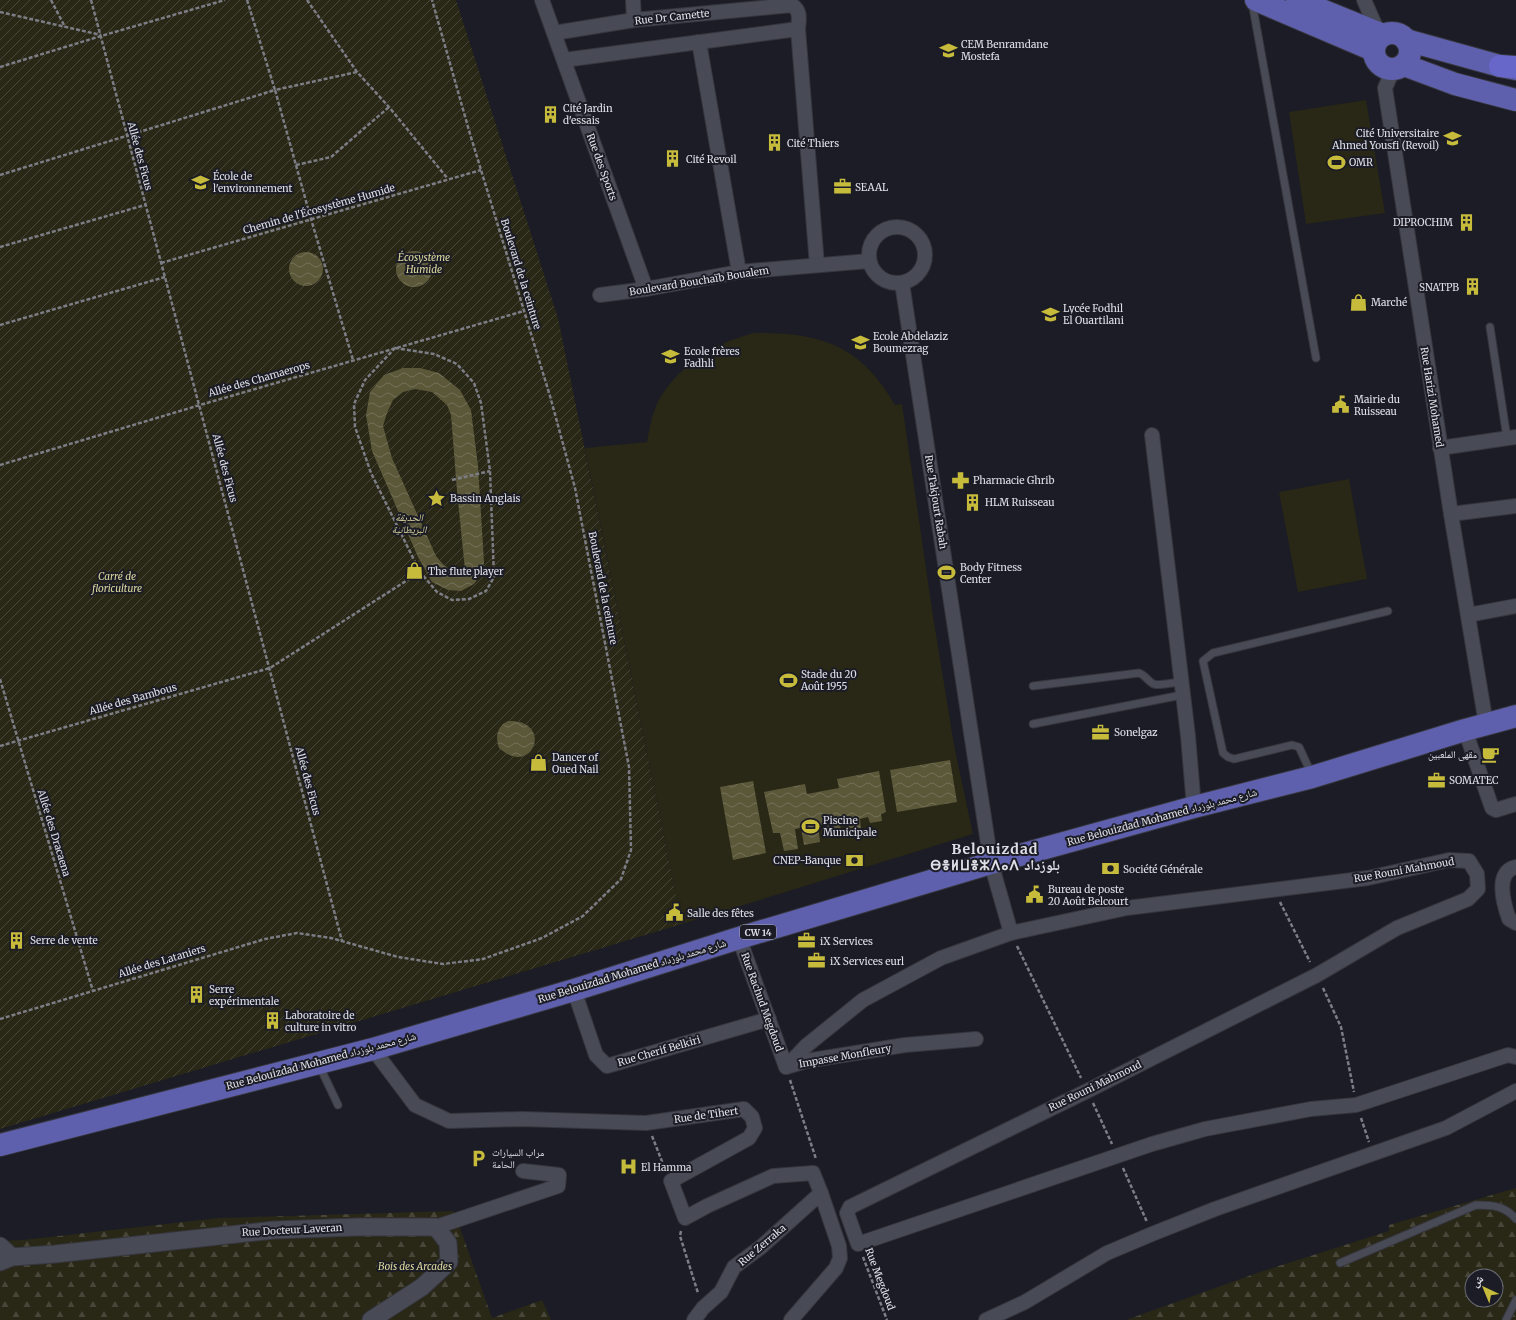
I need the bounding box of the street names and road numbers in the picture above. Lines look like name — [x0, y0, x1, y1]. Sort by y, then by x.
street label: Rue Dr Camette — [634, 7, 710, 27]
street label: Allée des Ficus — [124, 119, 155, 192]
street label: Rue des Sports — [584, 132, 620, 203]
street label: Chemin de l'Écosystème Humide — [241, 180, 396, 237]
street label: Boulevard de la ceinture — [498, 217, 544, 331]
street label: Boulevard Bouchaïb Boualem — [628, 264, 770, 298]
street label: Rue Harizi Mohamed — [1418, 346, 1446, 448]
street label: Allée des Chamaerops — [206, 358, 311, 400]
street label: Allée des Ficus — [209, 431, 240, 504]
street label: Rue Takjourt Rabah — [922, 454, 950, 550]
street label: Boulevard de la ceinture — [586, 530, 620, 646]
street label: Allée des Bambous — [87, 680, 178, 718]
street label: Allée des Ficus — [292, 744, 323, 817]
street label: Rue Belouizdad Mohamed شارع محمد بلوزداد — [1066, 785, 1259, 849]
street label: Allée des Dracaena — [34, 787, 74, 879]
street label: Rue Rouni Mahmoud — [1353, 855, 1455, 885]
road number: CW 14 — [740, 925, 776, 939]
street label: Rue Belouizdad Mohamed شارع محمد بلوزداد — [536, 936, 728, 1006]
street label: Allée des Lataniers — [116, 942, 207, 981]
street label: Rue Rachud Megdoud — [738, 951, 786, 1053]
street label: Rue Belouizdad Mohamed شارع محمد بلوزداد — [225, 1029, 418, 1093]
street label: Rue Cherif Belkiri — [616, 1033, 702, 1069]
street label: Impasse Monfleury — [798, 1041, 892, 1071]
street label: Rue Rouni Mahmoud — [1046, 1058, 1144, 1114]
street label: Rue de Tihert — [673, 1104, 739, 1126]
street label: Rue Docteur Laveran — [241, 1221, 343, 1239]
street label: Rue Zerraka — [735, 1221, 789, 1269]
street label: Rue Megdoud — [862, 1246, 898, 1312]

